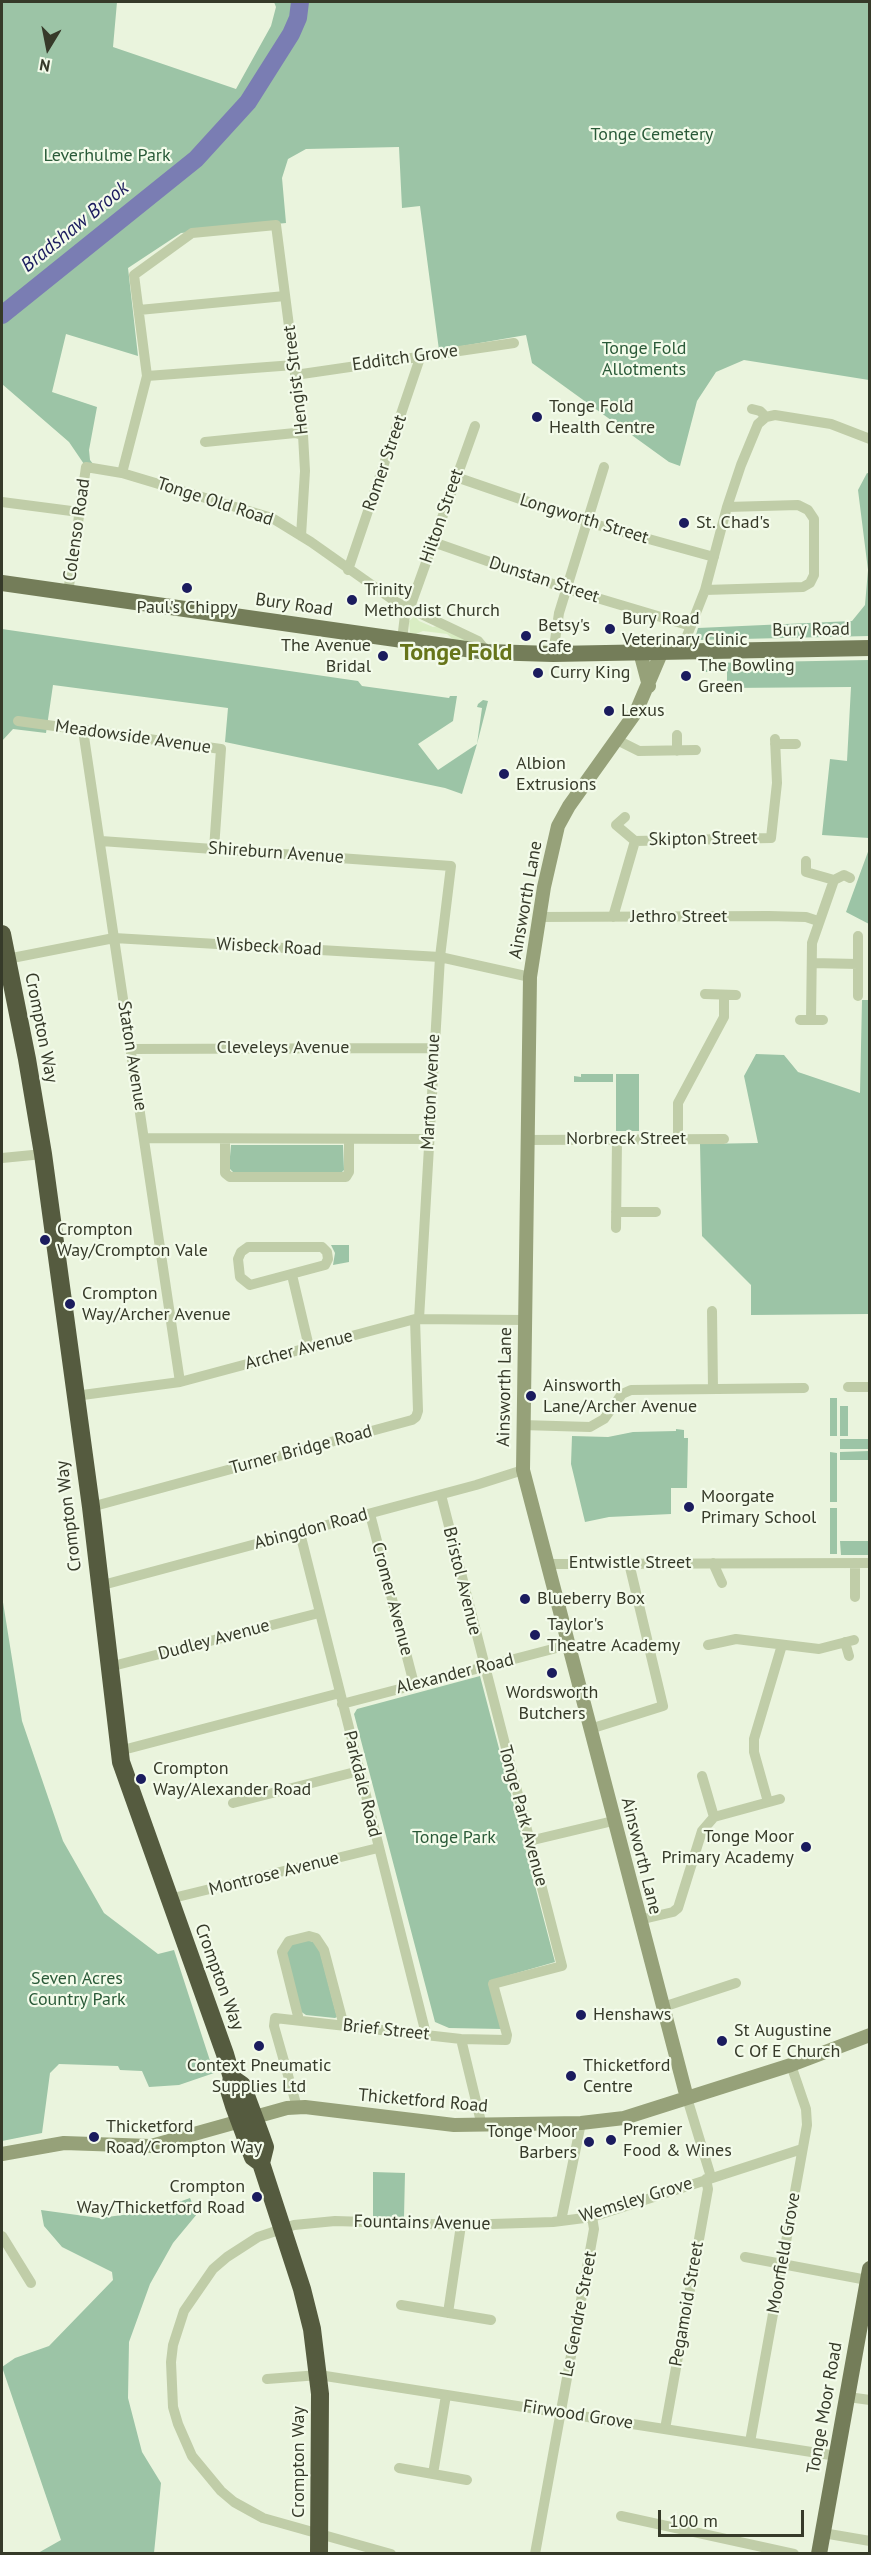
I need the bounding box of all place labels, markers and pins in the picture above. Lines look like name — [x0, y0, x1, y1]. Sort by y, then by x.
place label: Tonge Fold Health Centre — [549, 396, 655, 438]
marker: Tonge Fold Health Centre — [530, 410, 544, 424]
place label: St. Chad's — [696, 512, 770, 534]
marker: St. Chad's — [677, 516, 691, 530]
place label: Trinity Methodist Church — [364, 579, 500, 622]
marker: Paul's Chippy — [180, 581, 194, 595]
marker: Trinity Methodist Church — [345, 593, 359, 607]
place label: Paul's Chippy — [136, 597, 238, 619]
place label: Bury Road Veterinary Clinic — [622, 608, 748, 650]
place label: Betsy's Cafe — [538, 615, 590, 658]
marker: Bury Road Veterinary Clinic — [603, 622, 617, 636]
marker: Betsy's Cafe — [519, 629, 533, 643]
place label: The Avenue Bridal — [281, 635, 371, 678]
marker: The Avenue Bridal — [376, 649, 390, 663]
place label: The Bowling Green — [698, 655, 795, 698]
place label: Curry King — [550, 662, 630, 684]
marker: Curry King — [531, 666, 545, 680]
marker: The Bowling Green — [679, 669, 693, 683]
place label: Lexus — [621, 700, 665, 722]
marker: Lexus — [602, 704, 616, 718]
place label: Albion Extrusions — [516, 753, 596, 795]
marker: Albion Extrusions — [497, 767, 511, 781]
place label: Crompton Way/Crompton Vale — [57, 1219, 208, 1262]
marker: Crompton Way/Crompton Vale — [38, 1233, 52, 1247]
place label: Crompton Way/Archer Avenue — [82, 1283, 231, 1326]
marker: Crompton Way/Archer Avenue — [63, 1297, 77, 1311]
place label: Ainsworth Lane/Archer Avenue — [543, 1375, 697, 1418]
marker: Ainsworth Lane/Archer Avenue — [524, 1389, 538, 1403]
place label: Moorgate Primary School — [701, 1486, 816, 1528]
marker: Moorgate Primary School — [682, 1500, 696, 1514]
place label: Blueberry Box — [537, 1588, 645, 1610]
marker: Blueberry Box — [518, 1592, 532, 1606]
place label: Taylor's Theatre Academy — [547, 1614, 680, 1656]
marker: Taylor's Theatre Academy — [528, 1628, 542, 1642]
marker: Wordsworth Butchers — [545, 1666, 559, 1680]
place label: Wordsworth Butchers — [506, 1682, 598, 1724]
place label: Crompton Way/Alexander Road — [153, 1758, 311, 1800]
marker: Crompton Way/Alexander Road — [134, 1772, 148, 1786]
place label: Tonge Moor Primary Academy — [662, 1826, 794, 1868]
marker: Tonge Moor Primary Academy — [799, 1840, 813, 1854]
place label: Henshaws — [593, 2004, 671, 2026]
marker: Henshaws — [574, 2008, 588, 2022]
place label: St Augustine C Of E Church — [734, 2020, 840, 2062]
marker: St Augustine C Of E Church — [715, 2034, 729, 2048]
marker: Context Pneumatic Supplies Ltd — [252, 2039, 266, 2053]
place label: Context Pneumatic Supplies Ltd — [187, 2055, 331, 2098]
place label: Thicketford Centre — [583, 2055, 670, 2098]
marker: Thicketford Centre — [564, 2069, 578, 2083]
place label: Thicketford Road/Crompton Way — [106, 2116, 262, 2158]
place label: Premier Food & Wines — [623, 2119, 732, 2162]
place label: Tonge Moor Barbers — [487, 2121, 577, 2164]
marker: Thicketford Road/Crompton Way — [87, 2130, 101, 2144]
marker: Premier Food & Wines — [604, 2133, 618, 2147]
marker: Tonge Moor Barbers — [582, 2135, 596, 2149]
place label: Crompton Way/Thicketford Road — [77, 2176, 245, 2218]
marker: Crompton Way/Thicketford Road — [250, 2190, 264, 2204]

